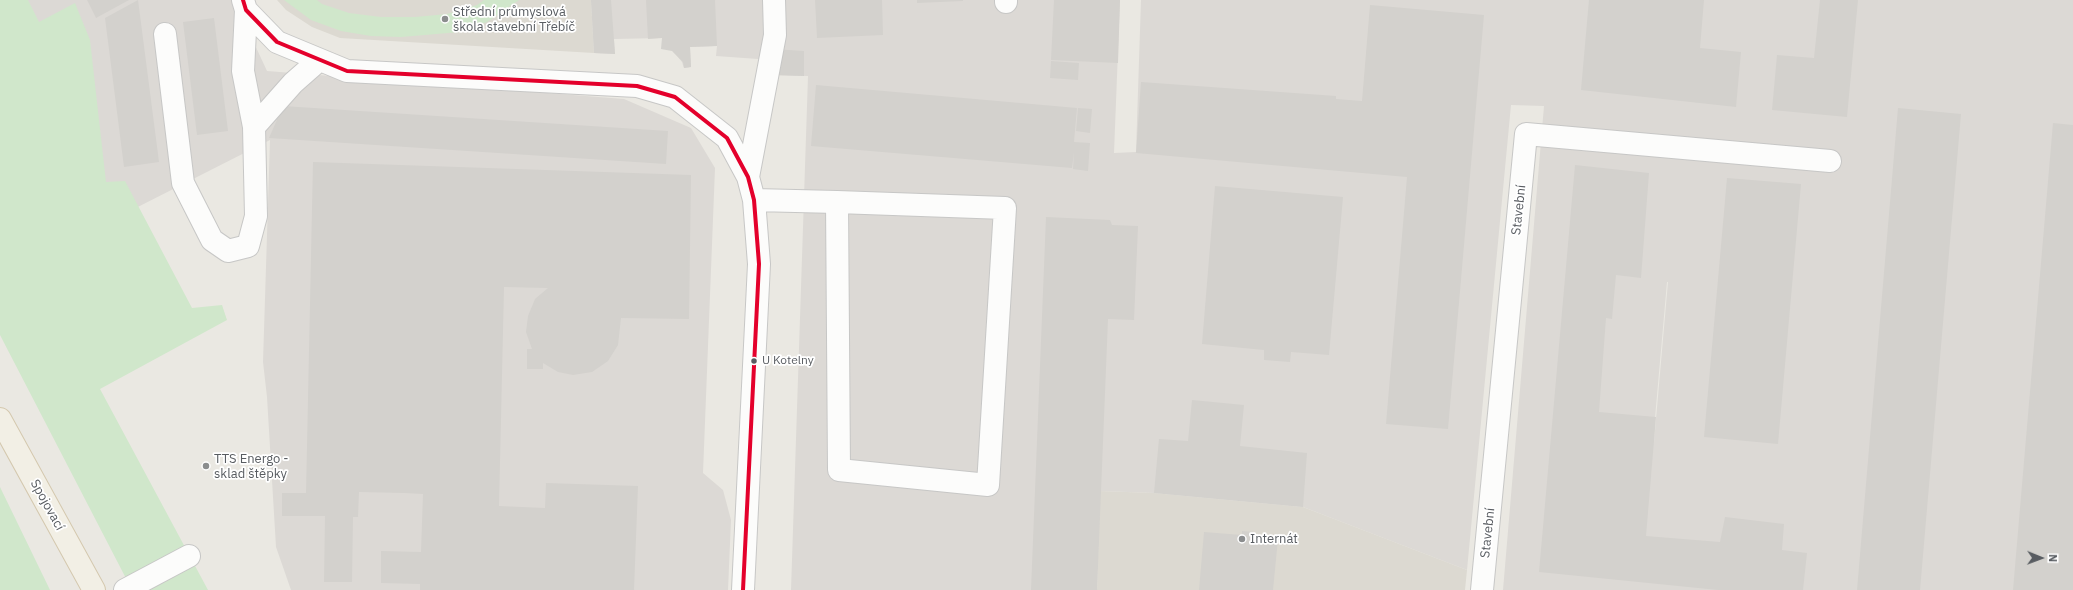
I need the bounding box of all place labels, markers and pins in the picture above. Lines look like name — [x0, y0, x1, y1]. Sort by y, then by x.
place label: Střední průmyslová škola stavební Třebíč — [453, 4, 575, 35]
marker: Střední průmyslová škola stavební Třebíč — [440, 14, 450, 24]
place label: U Kotelny — [762, 354, 814, 368]
marker: U Kotelny — [749, 356, 759, 366]
place label: TTS Energo - sklad štěpky — [214, 451, 289, 482]
marker: TTS Energo - sklad štěpky — [201, 461, 211, 471]
place label: Internát — [1250, 531, 1298, 547]
marker: Internát — [1237, 534, 1247, 544]

